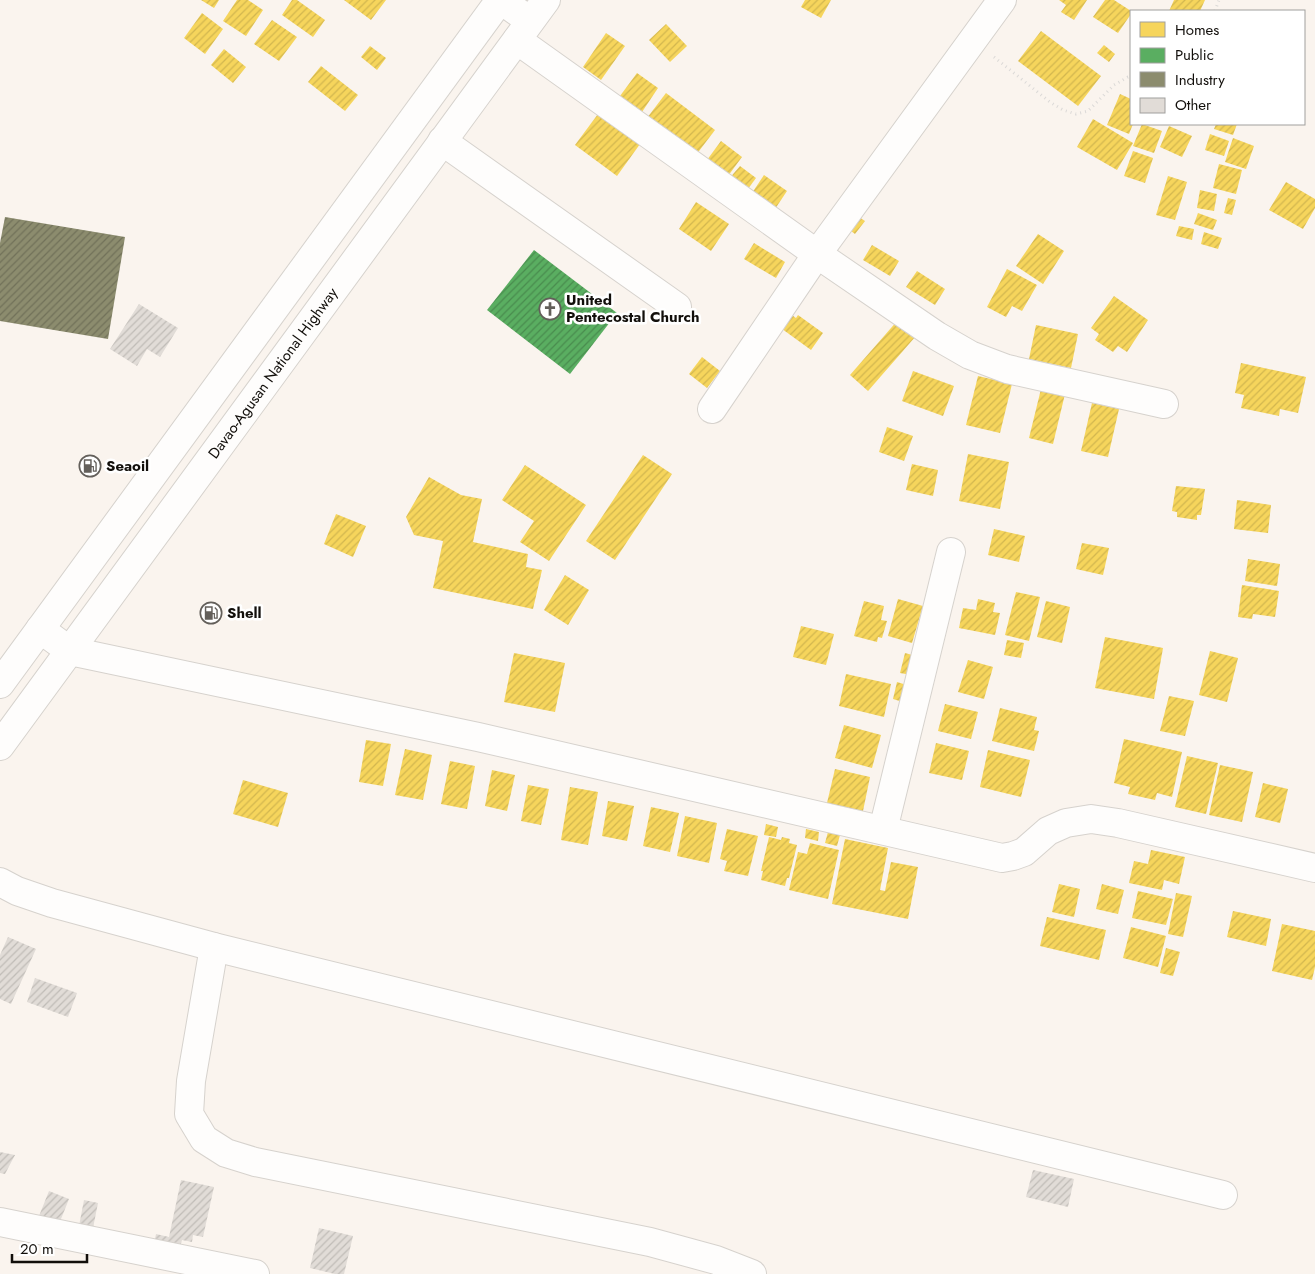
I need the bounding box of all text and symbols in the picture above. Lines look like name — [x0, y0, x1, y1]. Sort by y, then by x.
legend — [1130, 10, 1305, 125]
text: Homes — [1175, 19, 1219, 41]
text: Public — [1175, 44, 1214, 66]
text: Industry — [1175, 69, 1225, 91]
text: Other — [1175, 94, 1212, 116]
street label: Davao-Agusan National Highway — [203, 283, 343, 463]
place label: United Pentecostal Church — [566, 289, 700, 328]
church icon: United Pentecostal Church — [538, 297, 562, 321]
fuel station icon: Seaoil — [78, 454, 102, 478]
place label: Seaoil — [106, 455, 149, 477]
fuel station icon: Shell — [199, 601, 223, 625]
place label: Shell — [227, 602, 262, 624]
scale bar — [12, 1232, 88, 1264]
text: 20 m — [20, 1238, 54, 1260]

